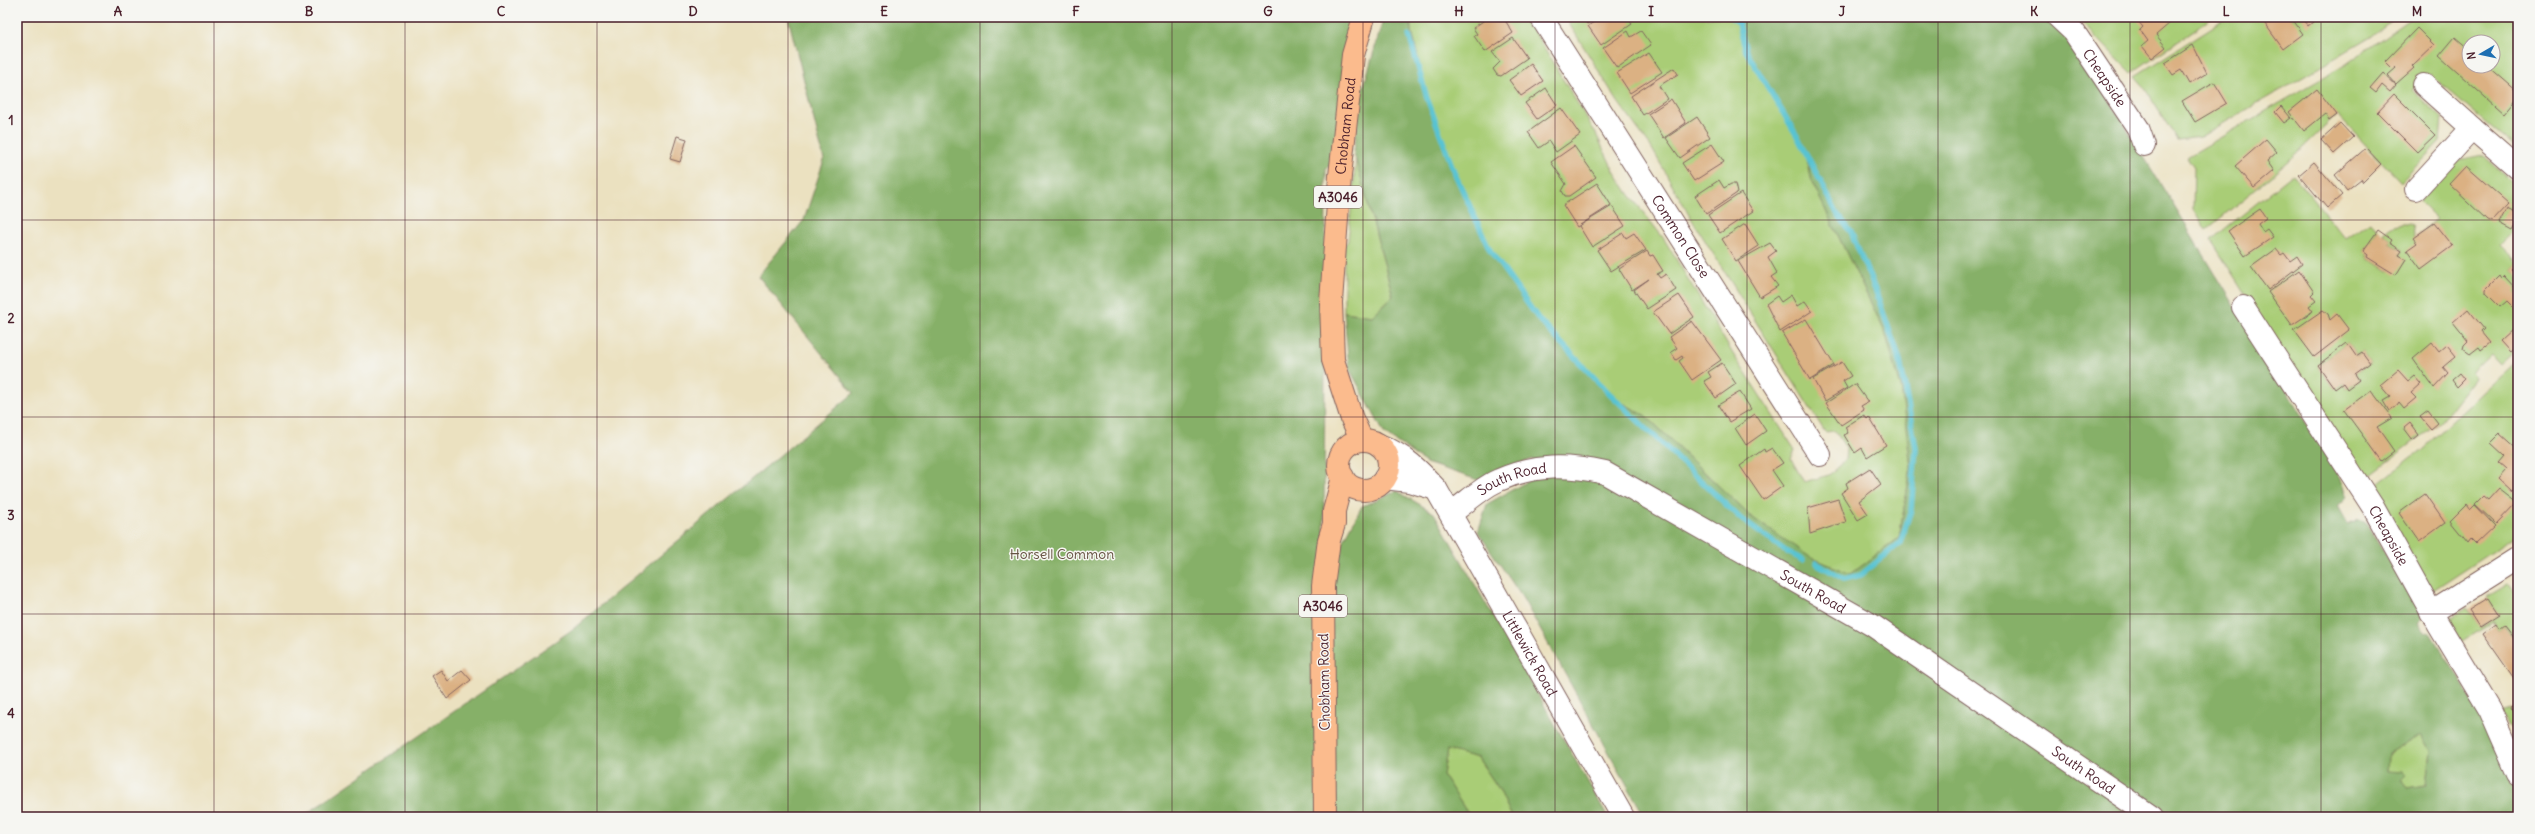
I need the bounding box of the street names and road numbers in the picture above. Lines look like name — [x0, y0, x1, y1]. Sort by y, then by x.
street label: Cheapside — [2079, 45, 2130, 110]
street label: Chobham Road — [1331, 76, 1360, 175]
road number: A3046 — [1314, 186, 1362, 208]
street label: Common Close — [1648, 191, 1714, 281]
street label: South Road — [1473, 459, 1547, 499]
street label: Cheapside — [2365, 502, 2413, 569]
street label: South Road — [1777, 566, 1849, 617]
road number: A3046 — [1299, 595, 1347, 617]
street label: Littlewick Road — [1498, 607, 1561, 699]
street label: Chobham Road — [1314, 633, 1334, 731]
street label: South Road — [2048, 742, 2118, 798]

